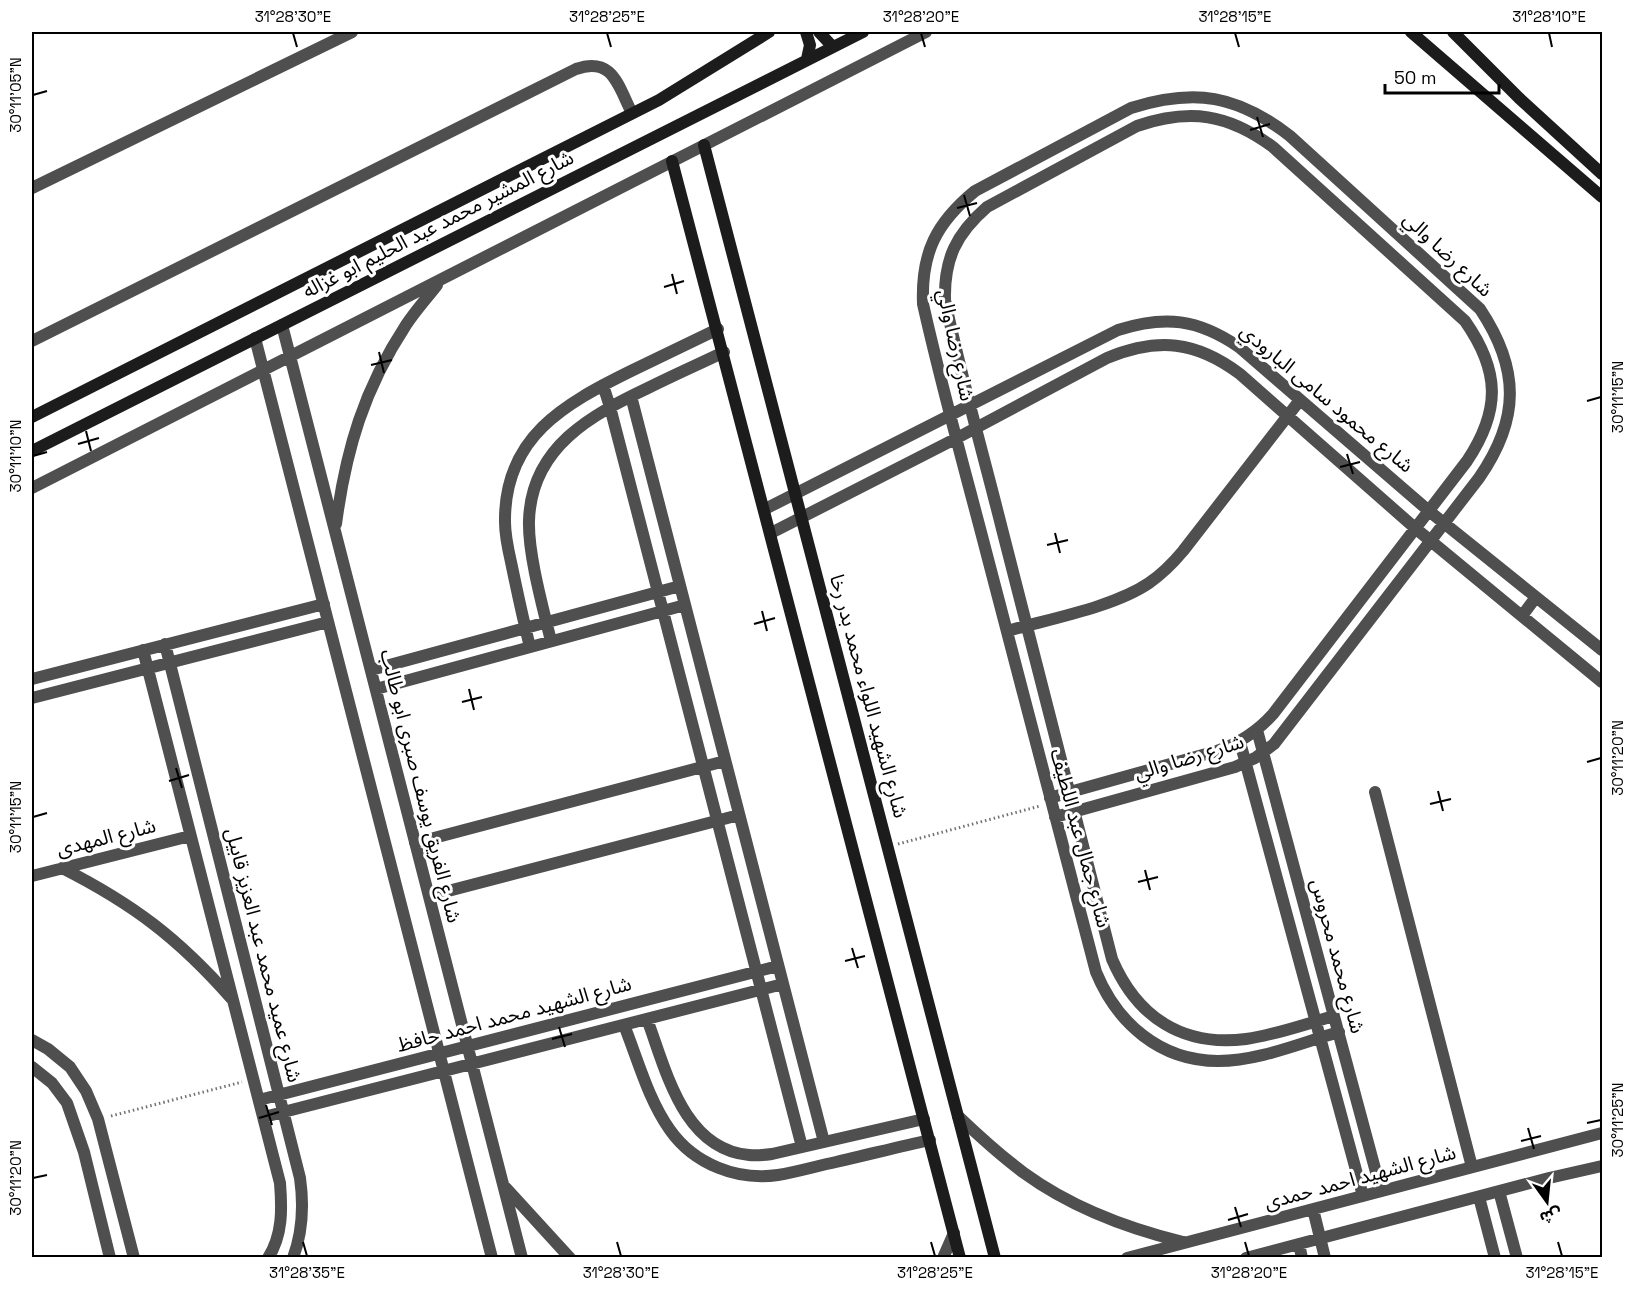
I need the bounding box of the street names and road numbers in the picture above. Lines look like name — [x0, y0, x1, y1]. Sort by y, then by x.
street label: شارع المشير محمد عبد الحليم ابو غزاله — [298, 144, 579, 306]
street label: شارع رضا والي — [1396, 206, 1498, 304]
street label: شارع رضا والي — [929, 287, 981, 404]
street label: شارع محمود سامى البارودي — [1233, 318, 1419, 480]
street label: شارع الشهيد اللواء محمد بدر رخا — [822, 571, 914, 821]
street label: شارع الفريق يوسف صبرى ابو طالب — [372, 646, 468, 926]
street label: شارع رضا والي — [1131, 728, 1248, 789]
street label: شارع جمال عبد اللطيف — [1043, 745, 1117, 931]
street label: شارع المهدى — [54, 812, 159, 864]
street label: شارع عميد محمد عبد العزيز قابيل — [218, 825, 308, 1085]
street label: شارع محمد محروس — [1303, 876, 1371, 1037]
street label: شارع الشهيد محمد احمد حافظ — [394, 970, 635, 1060]
street label: شارع الشهيد احمد حمدى — [1261, 1139, 1459, 1217]

